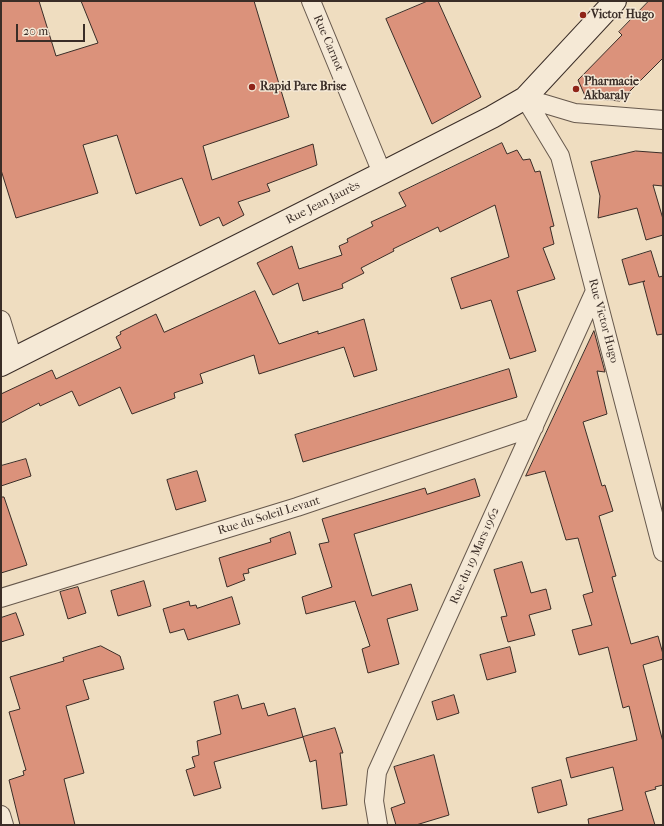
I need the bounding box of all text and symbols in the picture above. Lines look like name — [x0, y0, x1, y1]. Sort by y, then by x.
place label: Victor Hugo — [591, 8, 654, 22]
marker: Victor Hugo — [578, 10, 588, 20]
street label: Rue Carnot — [310, 13, 346, 73]
scale bar — [18, 16, 87, 42]
text: 20 m — [23, 24, 48, 38]
place label: Pharmacie Akbaraly — [584, 75, 639, 103]
place label: Rapid Pare Brise — [260, 80, 347, 94]
marker: Rapid Pare Brise — [247, 82, 257, 92]
marker: Pharmacie Akbaraly — [571, 84, 581, 94]
street label: Rue Jean Jaurès — [284, 178, 362, 228]
street label: Rue Victor Hugo — [585, 277, 621, 365]
street label: Rue du Soleil Levant — [216, 494, 322, 538]
street label: Rue du 19 Mars 1962 — [447, 505, 503, 607]

